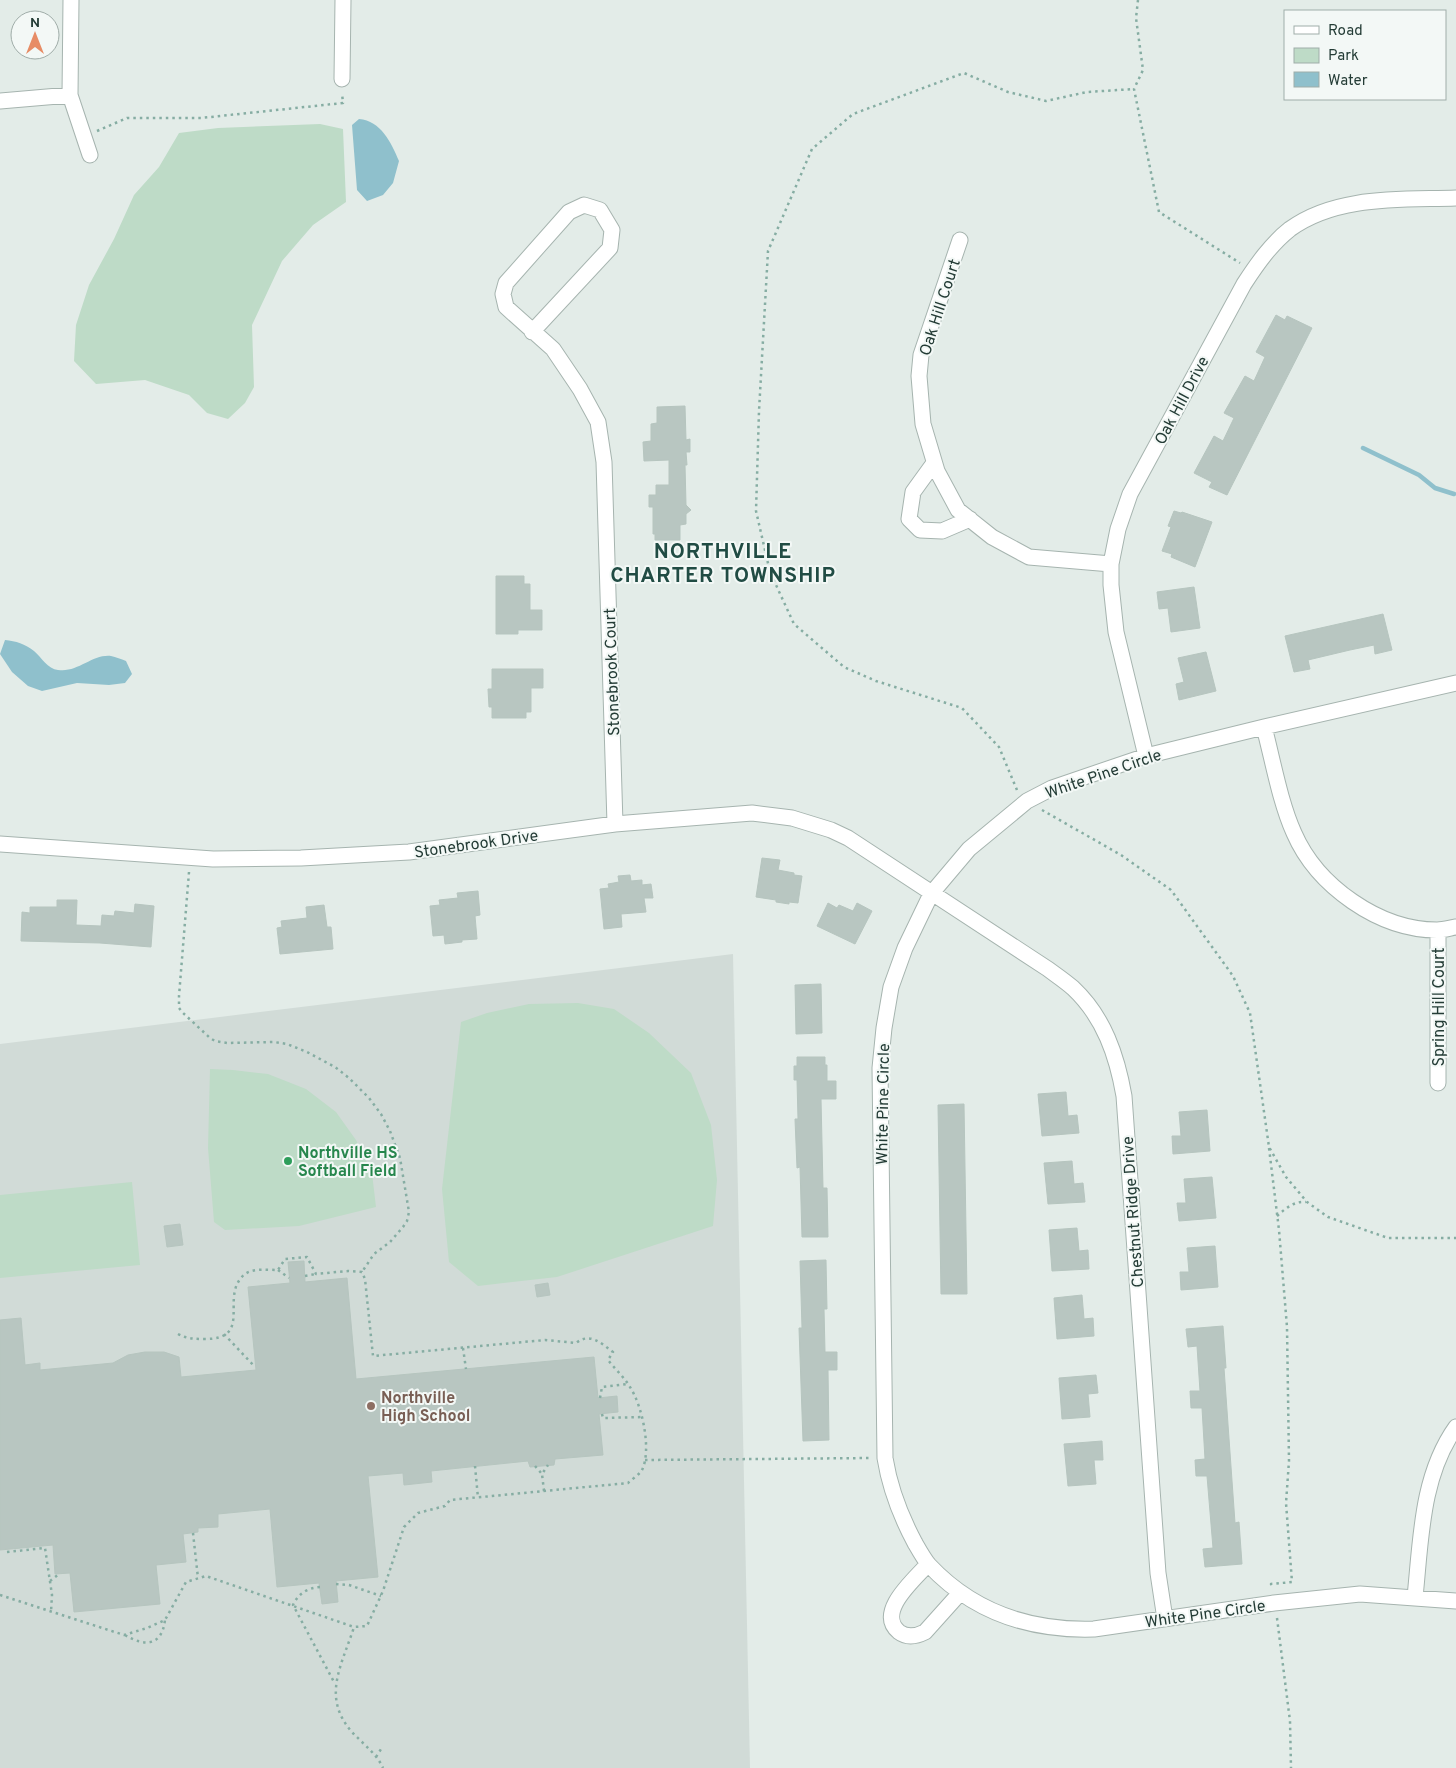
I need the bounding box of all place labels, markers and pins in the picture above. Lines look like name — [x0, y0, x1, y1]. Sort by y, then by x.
place label: Northville HS Softball Field — [298, 1144, 397, 1182]
marker: Northville HS Softball Field — [282, 1155, 294, 1167]
place label: Northville High School — [381, 1389, 470, 1427]
marker: Northville High School — [365, 1400, 377, 1412]

